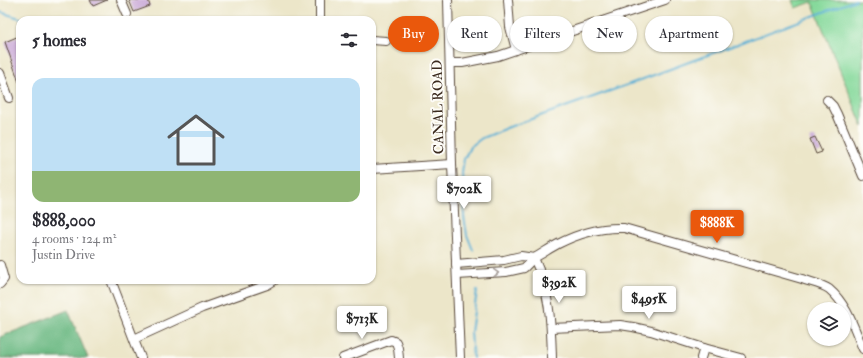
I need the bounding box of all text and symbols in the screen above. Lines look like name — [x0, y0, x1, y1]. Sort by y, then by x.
chip: Buy — [388, 16, 439, 52]
chip: Rent — [447, 16, 502, 52]
chip: Filters — [510, 16, 574, 52]
chip: New — [582, 16, 637, 52]
chip: Apartment — [645, 16, 733, 52]
icon: filters — [338, 29, 360, 51]
text: 5 homes — [32, 30, 86, 51]
street label: CANAL ROAD — [429, 60, 447, 154]
icon: home — [160, 104, 232, 176]
pin: $702K — [436, 176, 492, 210]
text: $702K — [446, 181, 482, 197]
text: $888,000 — [32, 210, 96, 231]
pin: $888K — [689, 210, 745, 244]
text: $888K — [700, 215, 734, 231]
text: 4 rooms · 124 m² — [32, 231, 116, 247]
text: Justin Drive — [32, 247, 95, 263]
one-way arrow — [493, 268, 499, 277]
pin: $392K — [531, 270, 587, 304]
text: $392K — [542, 275, 576, 291]
pin: $495K — [621, 286, 677, 320]
text: $495K — [631, 291, 667, 307]
map controls — [807, 302, 851, 346]
button: layers — [807, 302, 851, 346]
pin: $713K — [334, 306, 390, 340]
text: $713K — [346, 311, 378, 327]

